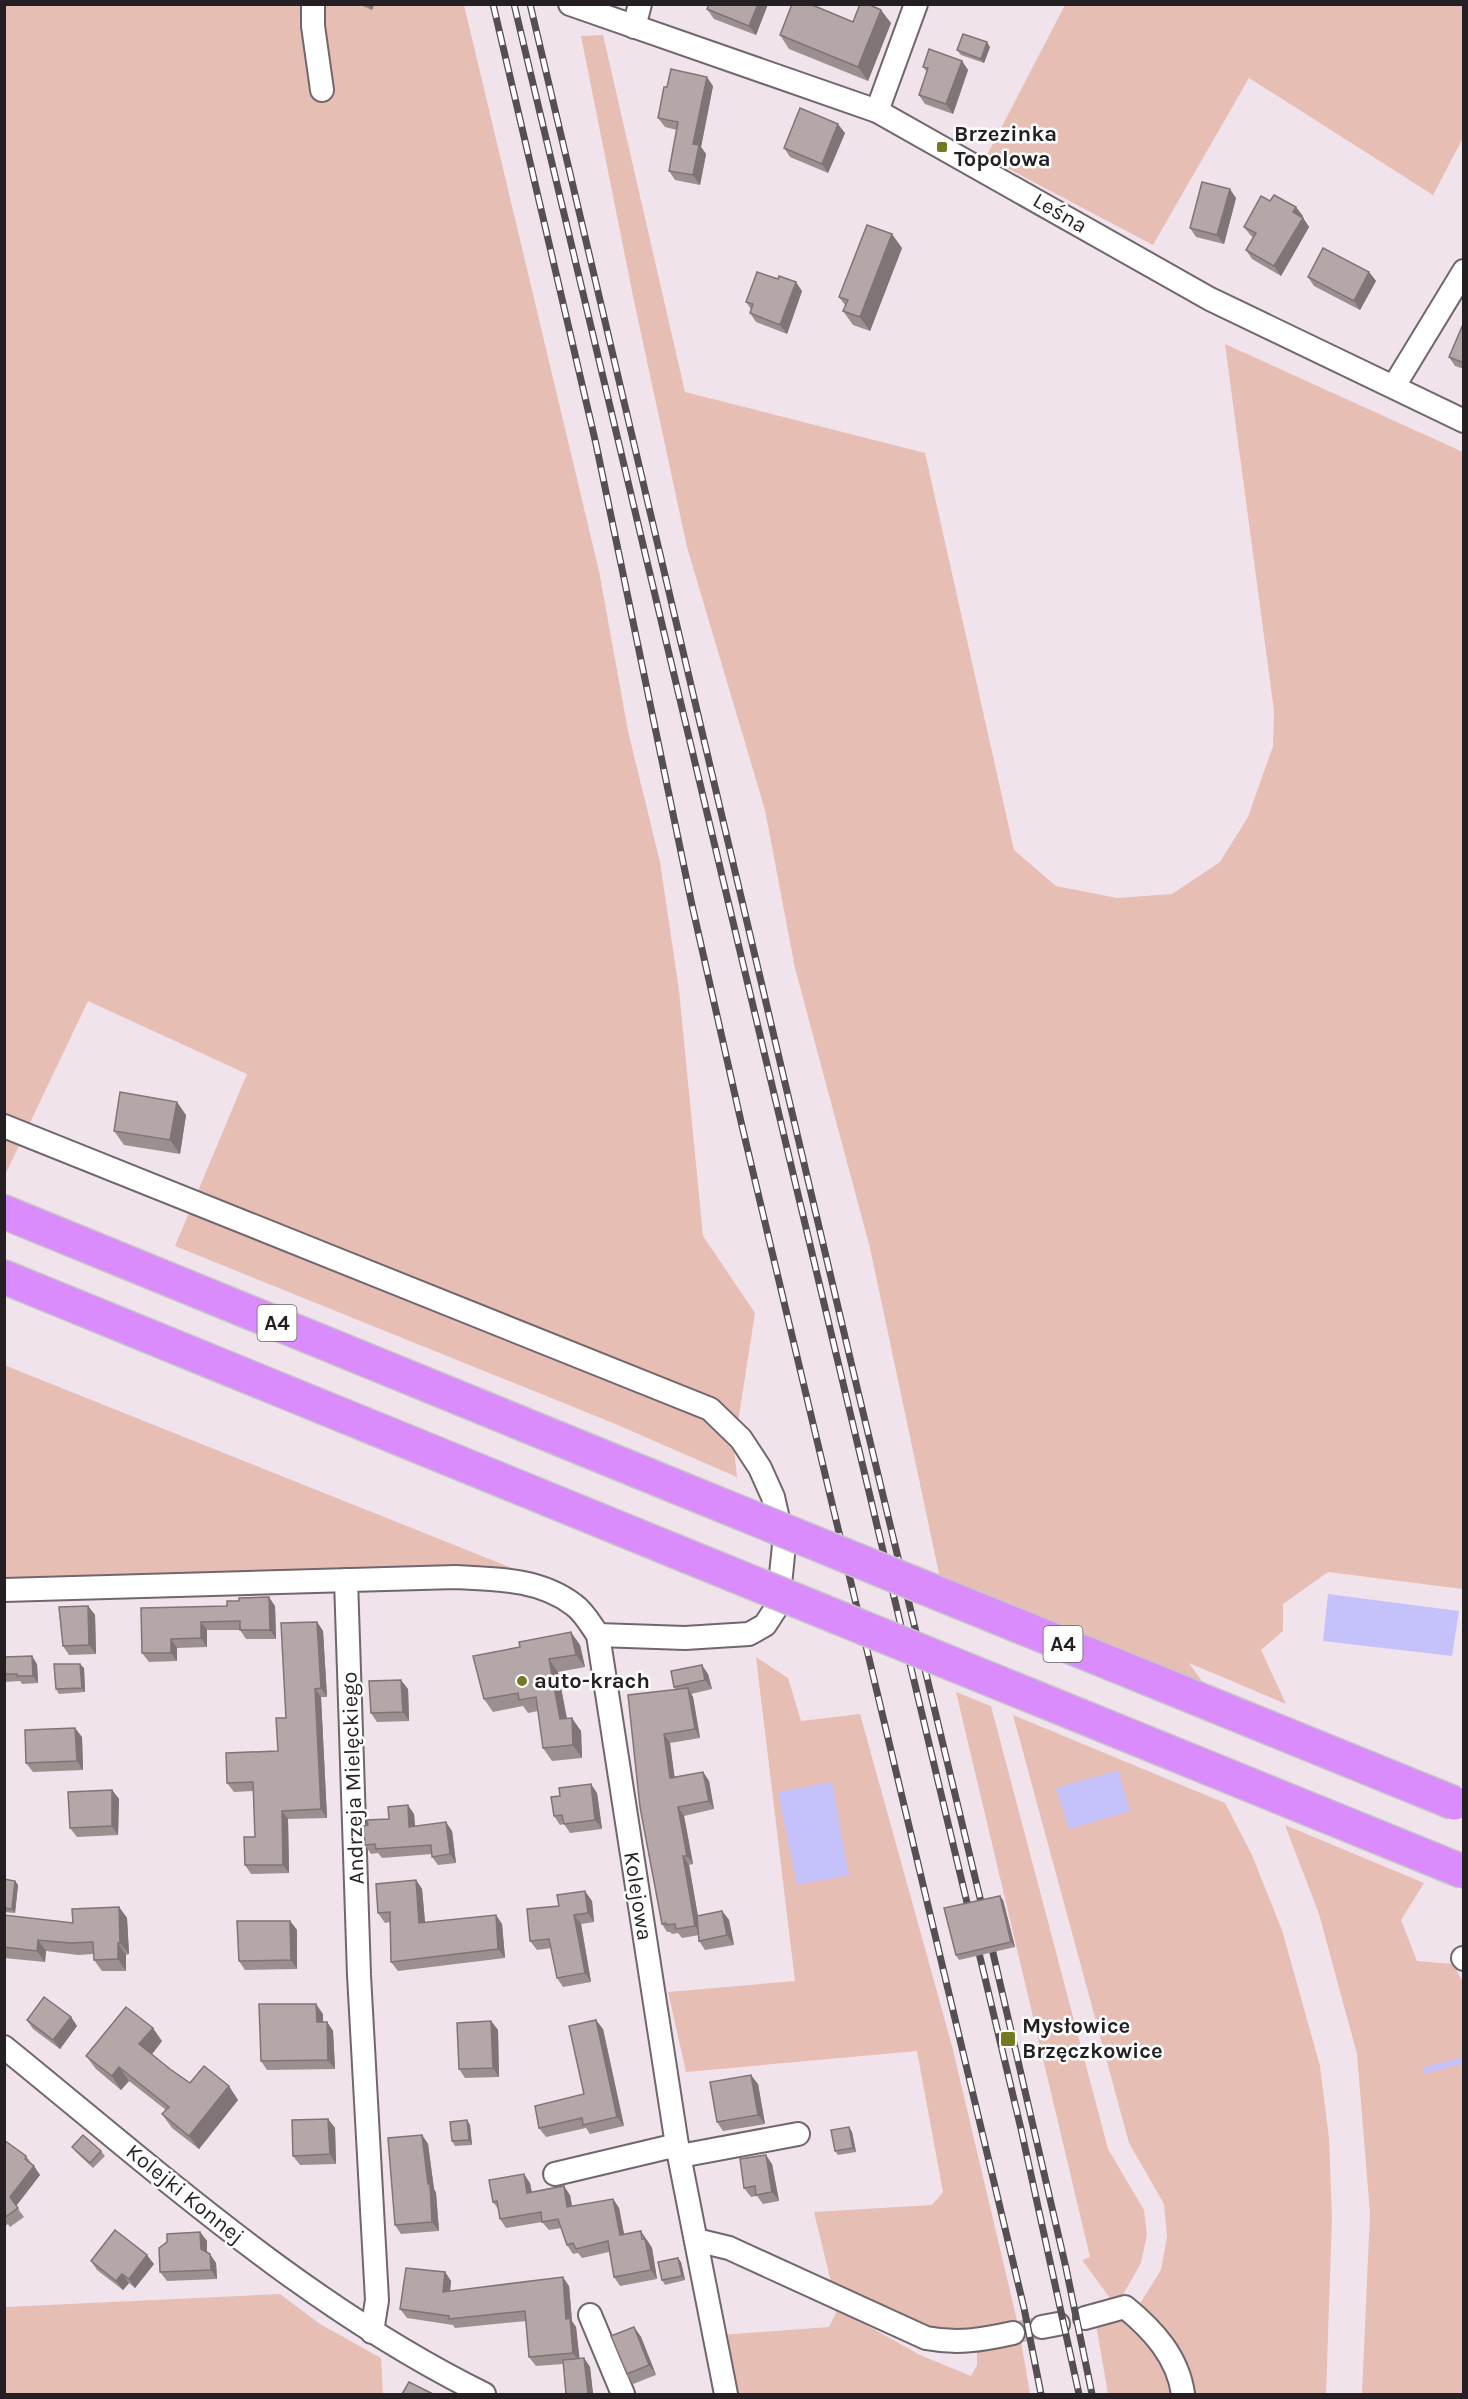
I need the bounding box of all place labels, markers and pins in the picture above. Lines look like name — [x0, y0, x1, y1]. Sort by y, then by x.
place label: Brzezinka Topolowa — [954, 121, 1057, 172]
marker: Brzezinka Topolowa — [935, 140, 949, 154]
place label: auto-krach — [534, 1668, 650, 1694]
marker: auto-krach — [515, 1674, 529, 1688]
place label: Mysłowice Brzęczkowice — [1022, 2013, 1163, 2064]
marker: Mysłowice Brzęczkowice — [999, 2030, 1017, 2048]

